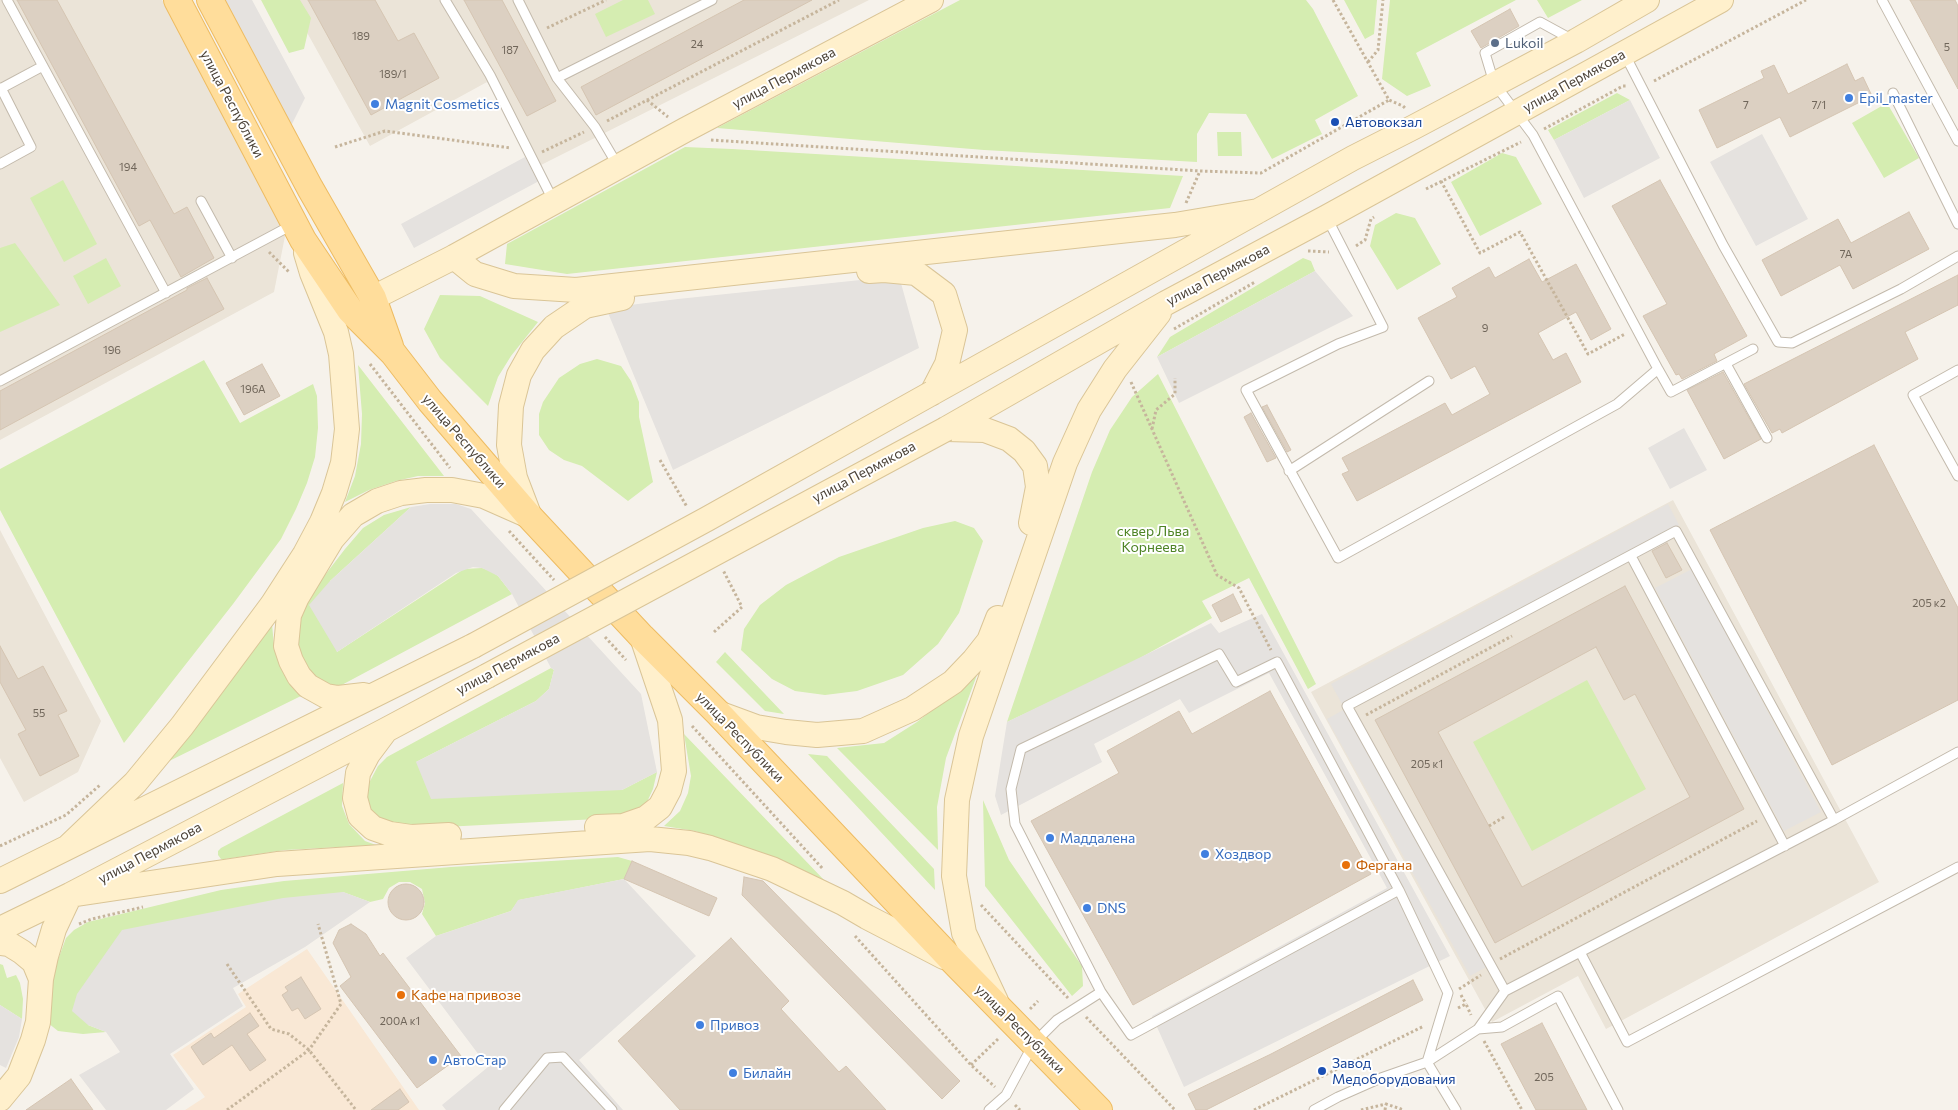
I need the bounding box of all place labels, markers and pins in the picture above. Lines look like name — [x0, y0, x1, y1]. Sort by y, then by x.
place label: Lukoil — [1505, 35, 1544, 51]
marker: Lukoil — [1489, 37, 1501, 49]
place label: Epil_master — [1859, 90, 1933, 106]
marker: Epil_master — [1843, 92, 1855, 104]
place label: Magnit Cosmetics — [385, 96, 500, 112]
marker: Magnit Cosmetics — [369, 98, 381, 110]
place label: Автовокзал — [1345, 114, 1422, 130]
marker: Автовокзал — [1329, 116, 1341, 128]
place label: Маддалена — [1060, 830, 1135, 846]
marker: Маддалена — [1044, 832, 1056, 844]
place label: Хоздвор — [1215, 846, 1271, 862]
marker: Хоздвор — [1199, 848, 1211, 860]
place label: Фергана — [1356, 857, 1412, 873]
marker: Фергана — [1340, 859, 1352, 871]
place label: DNS — [1097, 900, 1126, 916]
marker: DNS — [1081, 902, 1093, 914]
place label: Кафе на привозе — [411, 987, 521, 1003]
marker: Кафе на привозе — [395, 989, 407, 1001]
place label: Привоз — [710, 1017, 759, 1033]
marker: Привоз — [694, 1019, 706, 1031]
place label: АвтоСтар — [443, 1052, 506, 1068]
marker: АвтоСтар — [427, 1054, 439, 1066]
place label: Завод Медоборудования — [1332, 1055, 1456, 1088]
place label: Билайн — [743, 1065, 791, 1081]
marker: Завод Медоборудования — [1316, 1065, 1328, 1077]
marker: Билайн — [727, 1067, 739, 1079]

